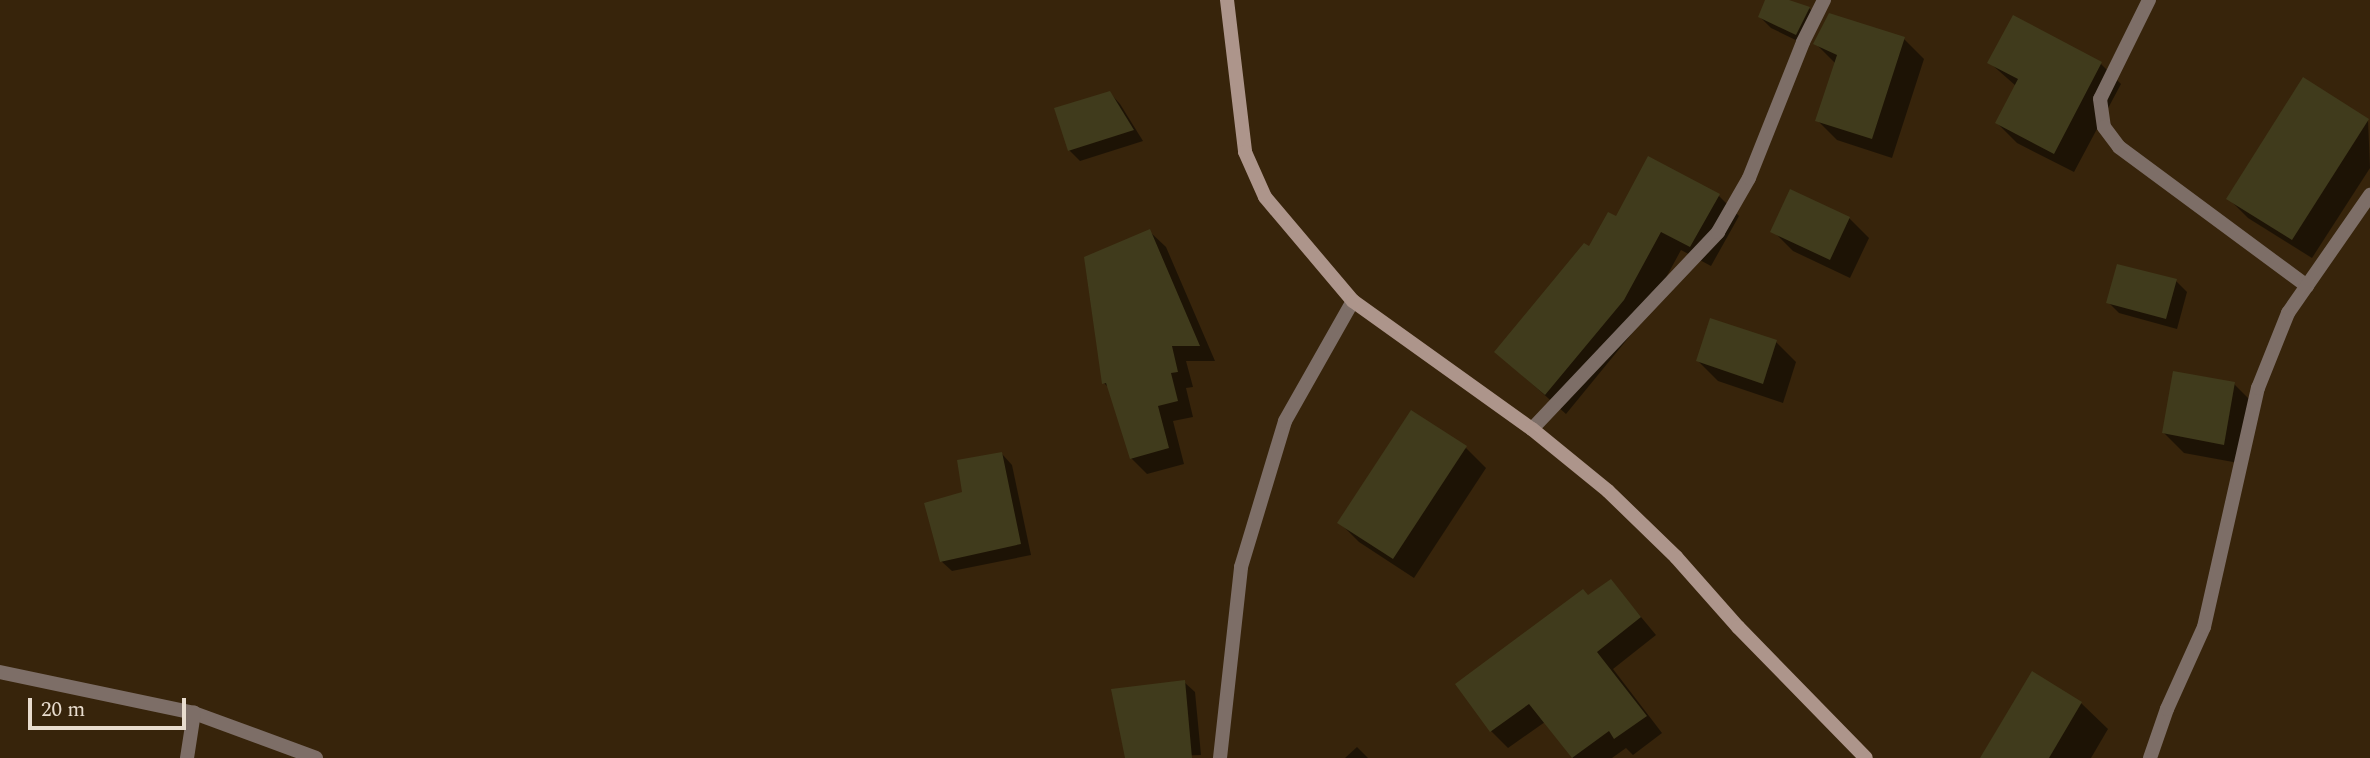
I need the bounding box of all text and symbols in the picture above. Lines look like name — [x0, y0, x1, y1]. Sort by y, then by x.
scale bar — [32, 684, 189, 728]
text: 20 m — [41, 694, 85, 726]

